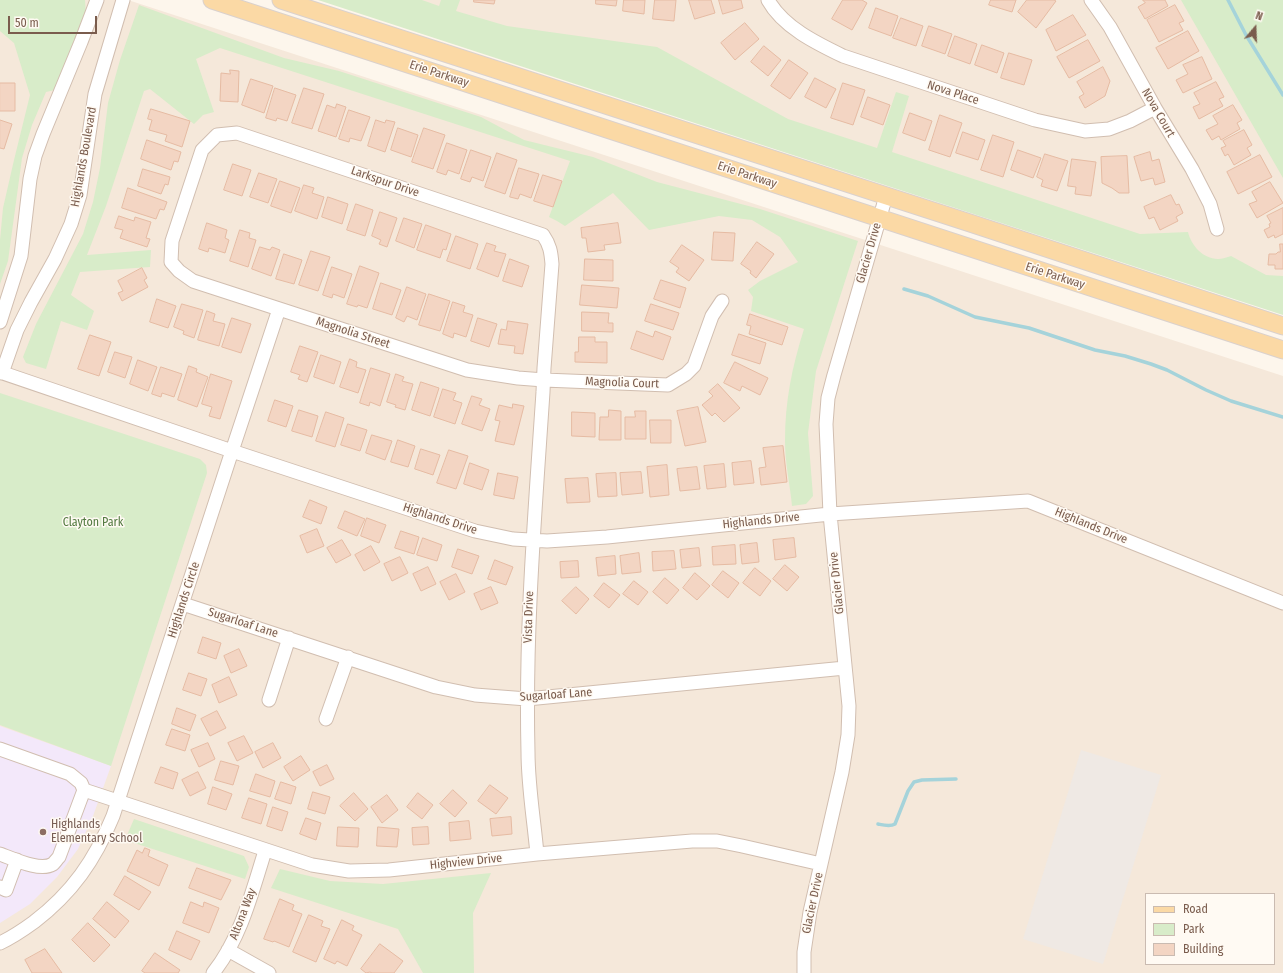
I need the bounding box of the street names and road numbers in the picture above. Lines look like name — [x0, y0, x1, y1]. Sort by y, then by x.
street label: Erie Parkway — [408, 58, 470, 90]
street label: Nova Place — [925, 78, 981, 108]
street label: Nova Court — [1138, 86, 1178, 140]
street label: Highlands Boulevard — [68, 106, 100, 208]
street label: Erie Parkway — [716, 159, 778, 191]
street label: Larkspur Drive — [349, 164, 421, 200]
street label: Glacier Drive — [853, 221, 885, 285]
street label: Erie Parkway — [1024, 260, 1086, 292]
street label: Magnolia Street — [314, 314, 392, 352]
street label: Magnolia Court — [585, 375, 659, 391]
street label: Highlands Drive — [401, 500, 479, 538]
street label: Highlands Drive — [1052, 505, 1130, 547]
street label: Highlands Drive — [722, 510, 800, 532]
street label: Glacier Drive — [827, 551, 847, 615]
street label: Highlands Circle — [165, 560, 203, 640]
street label: Vista Drive — [521, 591, 537, 643]
street label: Sugarloaf Lane — [206, 605, 280, 641]
street label: Sugarloaf Lane — [519, 685, 593, 705]
street label: Highview Drive — [429, 851, 503, 873]
street label: Glacier Drive — [799, 871, 827, 935]
street label: Altona Way — [227, 886, 259, 942]

